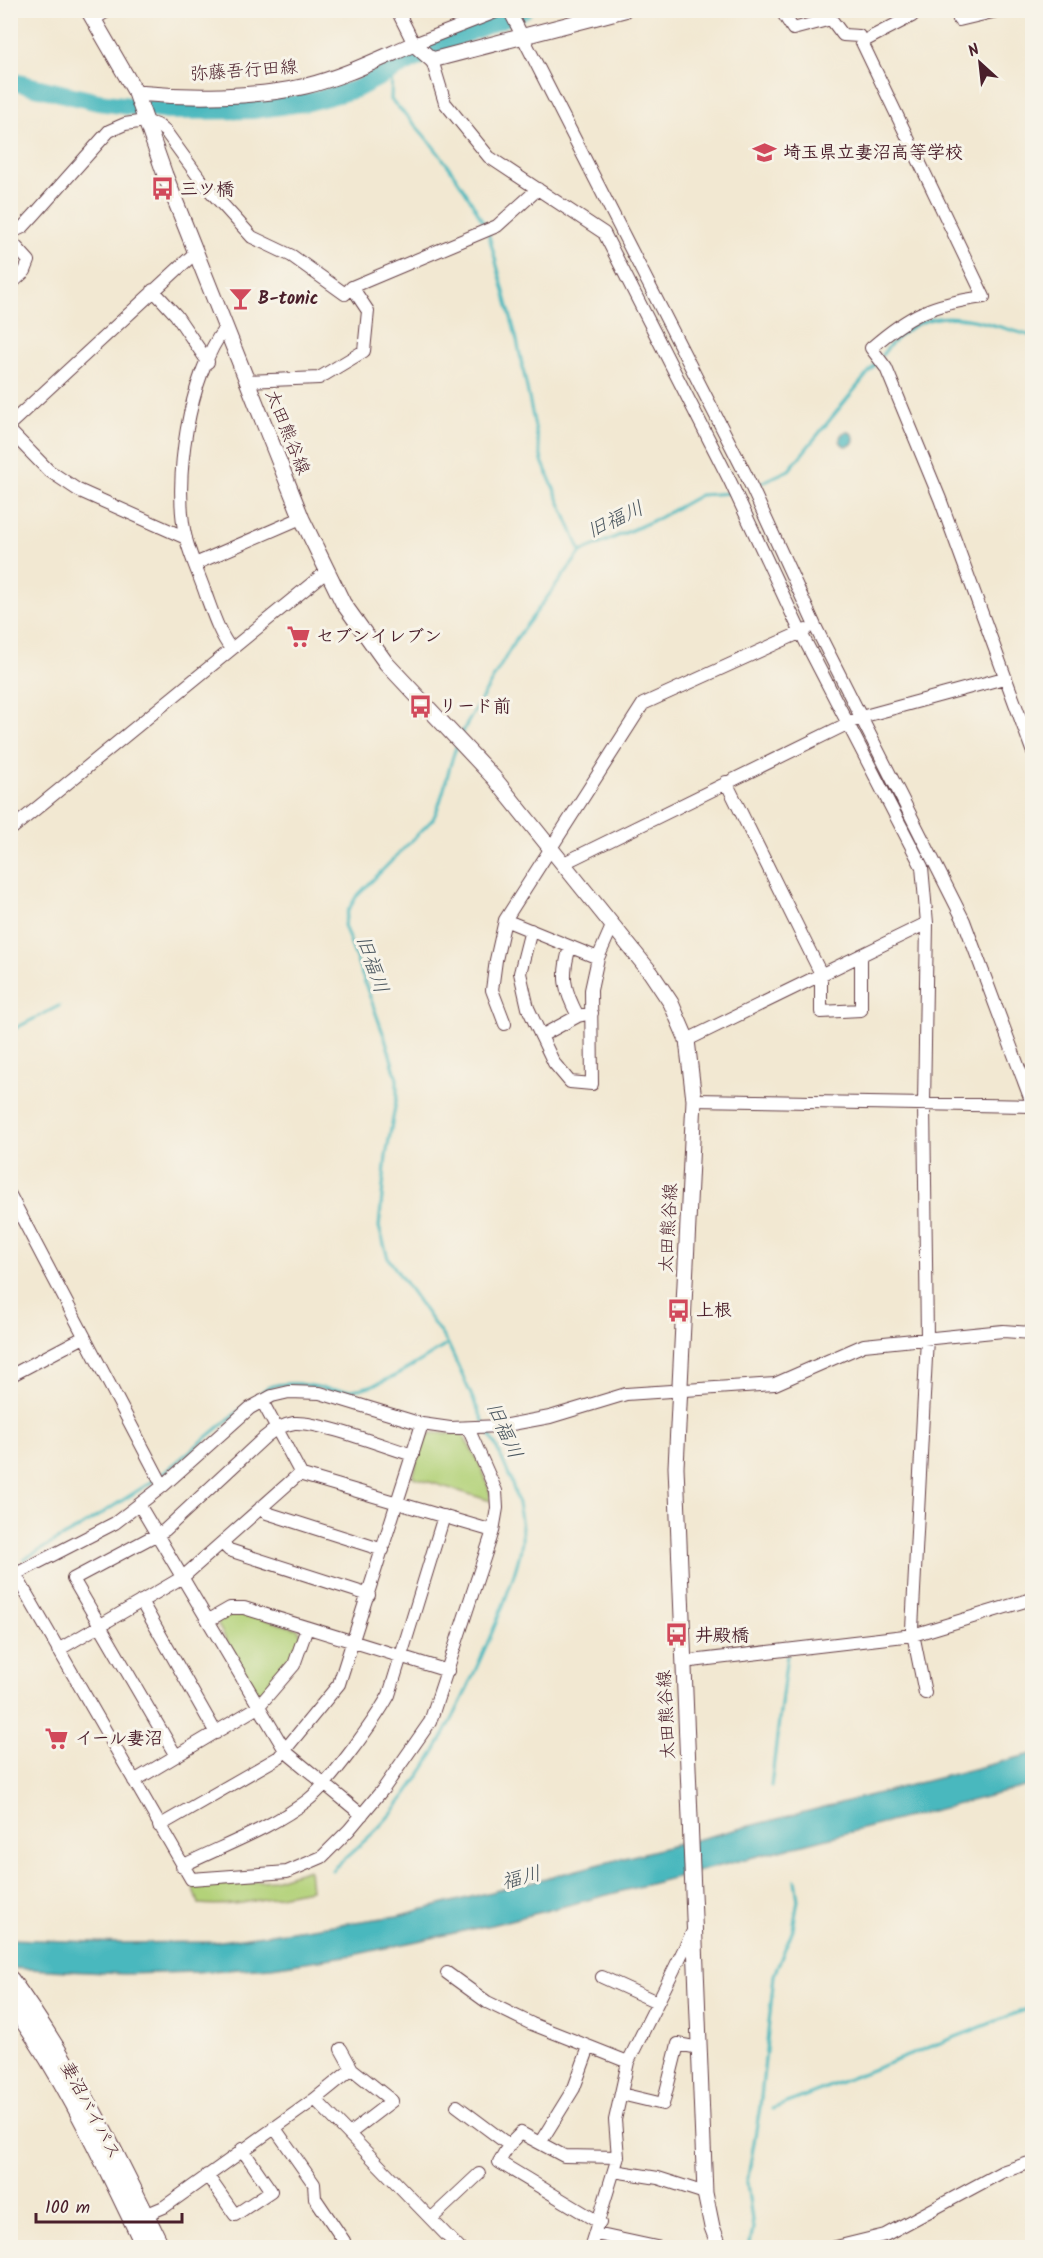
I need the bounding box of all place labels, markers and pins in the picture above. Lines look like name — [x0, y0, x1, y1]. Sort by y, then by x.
school or university icon: 埼玉県立妻沼高等学校 — [752, 139, 778, 165]
place label: 埼玉県立妻沼高等学校 — [783, 139, 963, 168]
bus stop icon: 三ツ橋 — [149, 176, 175, 202]
place label: 三ツ橋 — [180, 176, 234, 205]
bar icon: B-tonic — [227, 285, 253, 311]
place label: B-tonic — [258, 285, 319, 314]
supermarket icon: セブンイレブン — [285, 623, 311, 649]
place label: セブンイレブン — [316, 623, 442, 652]
bus stop icon: リード前 — [408, 693, 434, 719]
place label: リード前 — [439, 693, 511, 722]
bus stop icon: 上根 — [665, 1297, 691, 1323]
place label: 上根 — [696, 1297, 732, 1326]
bus stop icon: 井殿橋 — [664, 1622, 690, 1648]
place label: 井殿橋 — [695, 1622, 749, 1651]
supermarket icon: イール妻沼 — [44, 1725, 70, 1751]
place label: イール妻沼 — [75, 1725, 163, 1754]

